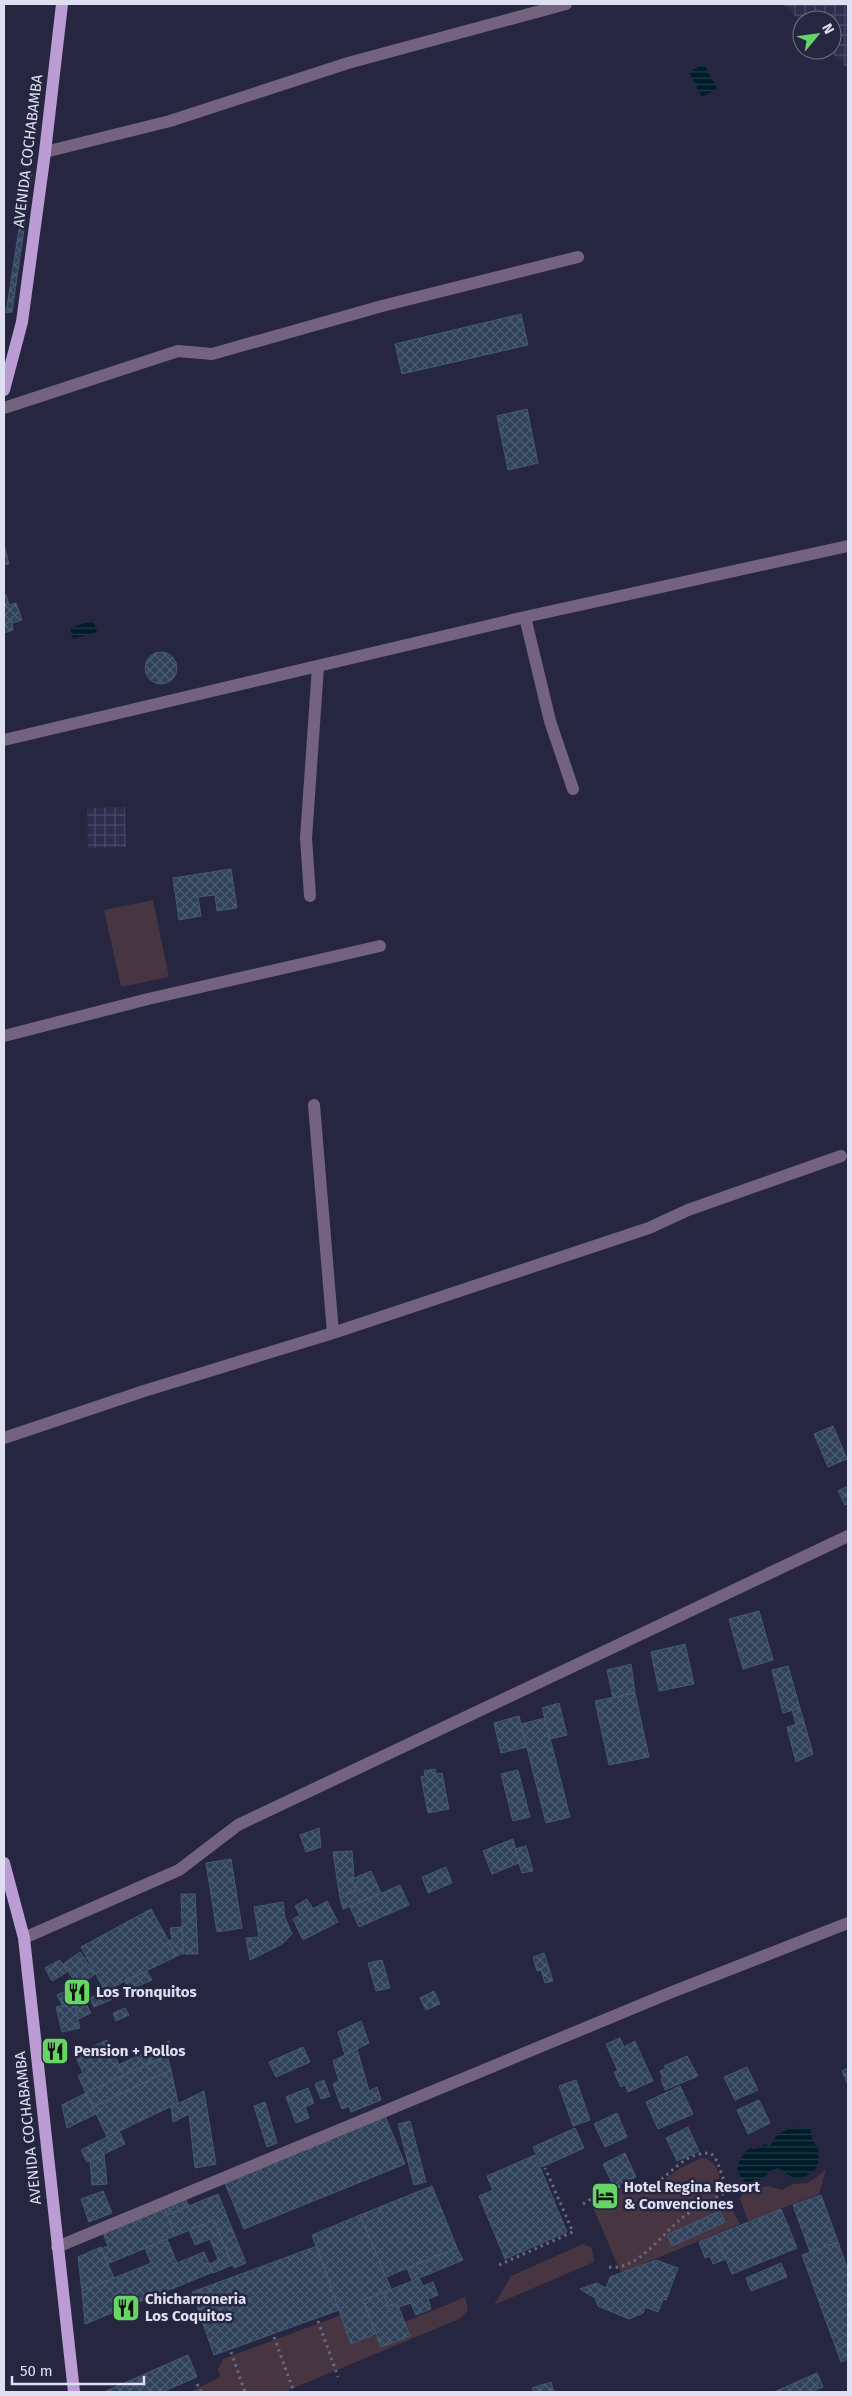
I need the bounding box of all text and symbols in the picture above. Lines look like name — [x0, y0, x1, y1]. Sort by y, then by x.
north arrow — [792, 10, 842, 60]
text: N — [818, 21, 838, 37]
street label: AVENIDA COCHABAMBA — [10, 73, 46, 229]
restaurant icon: Los Tronquitos — [62, 1977, 92, 2007]
place label: Los Tronquitos — [96, 1983, 197, 2001]
restaurant icon: Pension + Pollos — [40, 2036, 70, 2066]
place label: Pension + Pollos — [74, 2042, 186, 2060]
street label: AVENIDA COCHABAMBA — [11, 2050, 45, 2206]
place label: Hotel Regina Resort & Convenciones — [624, 2178, 760, 2213]
hotel icon: Hotel Regina Resort & Convenciones — [590, 2181, 620, 2211]
place label: Chicharroneria Los Coquitos — [145, 2290, 246, 2325]
restaurant icon: Chicharroneria Los Coquitos — [111, 2293, 141, 2323]
scale bar — [12, 2354, 145, 2386]
text: 50 m — [20, 2362, 53, 2380]

